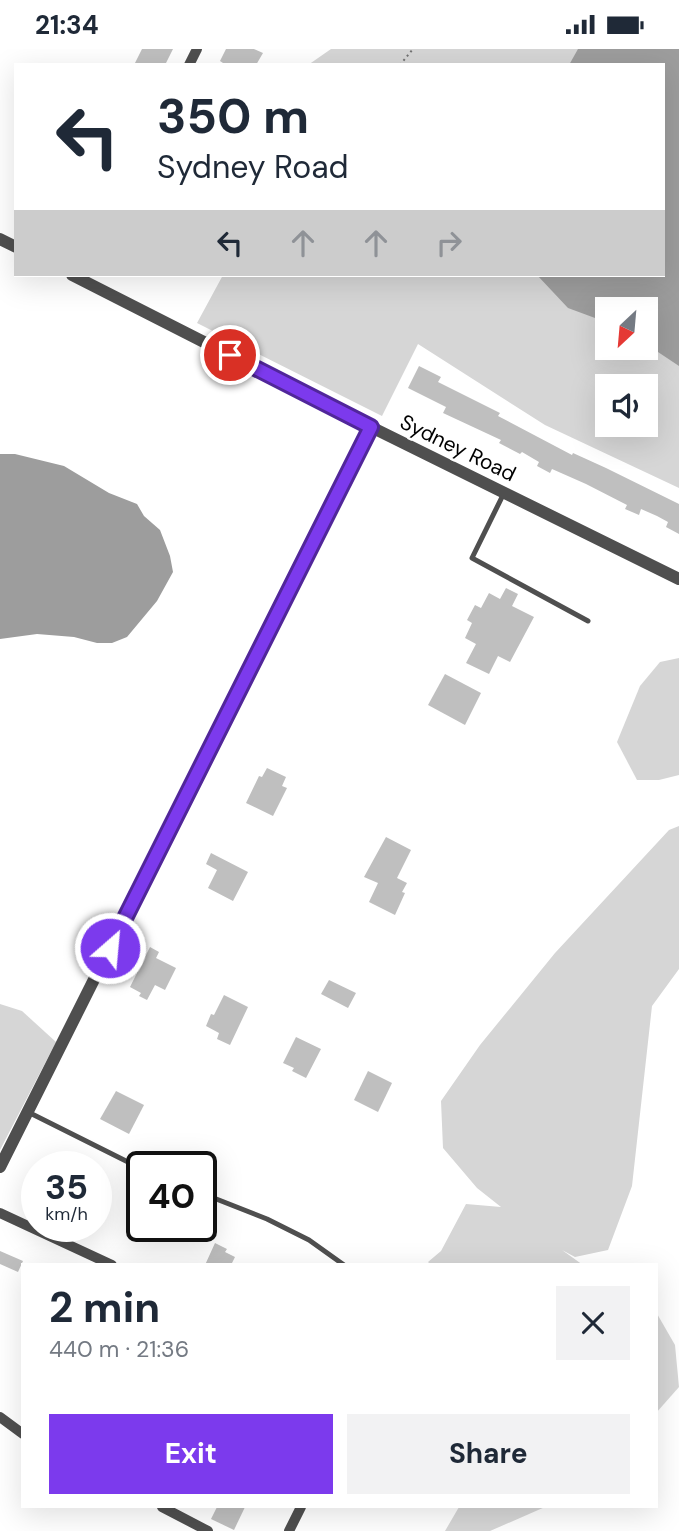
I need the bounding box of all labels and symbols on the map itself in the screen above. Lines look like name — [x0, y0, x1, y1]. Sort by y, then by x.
north arrow — [595, 297, 658, 361]
pin — [200, 325, 260, 385]
street label: Sydney Road — [395, 408, 521, 488]
position arrow — [73, 911, 147, 985]
speed limit sign: 40 — [126, 1151, 217, 1242]

